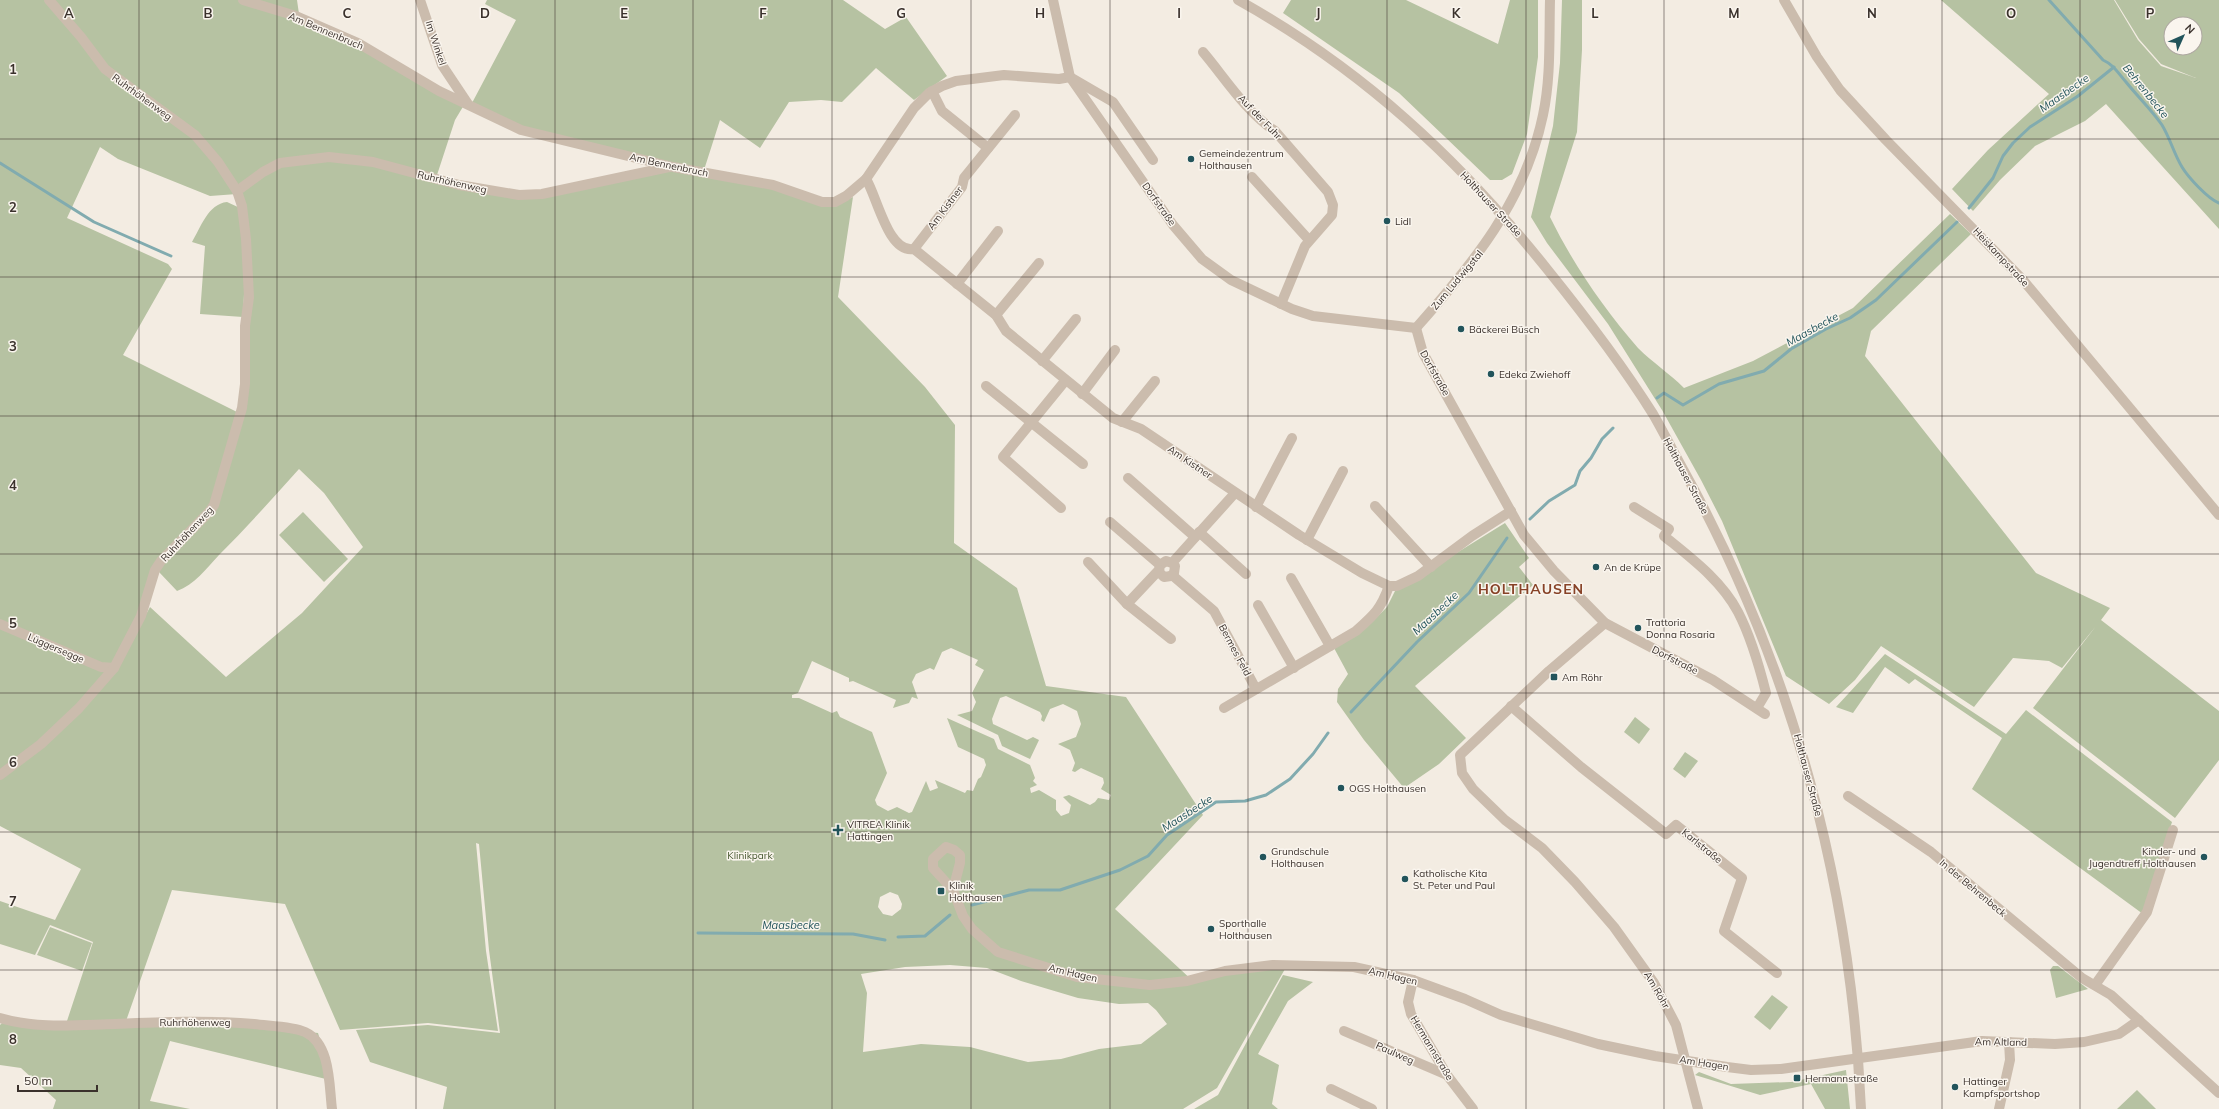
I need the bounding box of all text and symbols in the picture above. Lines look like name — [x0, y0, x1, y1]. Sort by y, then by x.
text: A — [64, 5, 74, 21]
text: B — [204, 5, 213, 21]
text: C — [343, 5, 352, 21]
text: D — [480, 5, 490, 21]
text: E — [620, 5, 628, 21]
text: F — [759, 5, 767, 21]
text: G — [896, 5, 906, 21]
text: H — [1035, 5, 1045, 21]
text: I — [1177, 5, 1181, 21]
text: J — [1316, 5, 1320, 21]
text: K — [1452, 5, 1462, 21]
text: L — [1591, 5, 1599, 21]
text: M — [1728, 5, 1740, 21]
text: N — [1867, 5, 1877, 21]
text: O — [2006, 5, 2016, 21]
text: P — [2146, 5, 2155, 21]
street label: Am Bennenbruch — [287, 9, 366, 53]
north arrow — [2163, 16, 2203, 56]
street label: Im Winkel — [423, 19, 449, 67]
text: N — [2182, 21, 2198, 37]
text: 1 — [9, 61, 17, 77]
water label: Behrenbecke — [2120, 61, 2172, 121]
street label: Ruhrhöhenweg — [109, 71, 175, 123]
water label: Maasbecke — [2036, 71, 2092, 115]
street label: Auf der Fuhr — [1235, 92, 1285, 142]
place label: Gemeindezentrum Holthausen — [1199, 147, 1284, 172]
street label: Am Bennenbruch — [628, 150, 710, 180]
marker: Gemeindezentrum Holthausen — [1186, 154, 1196, 164]
street label: Ruhrhöhenweg — [416, 168, 488, 196]
street label: Holthauser Straße — [1457, 169, 1525, 239]
street label: Dorfstraße — [1139, 180, 1179, 228]
street label: Am Kistner — [925, 184, 966, 232]
text: 2 — [9, 199, 17, 215]
place label: Lidl — [1395, 215, 1411, 228]
marker: Lidl — [1382, 216, 1392, 226]
street label: Heiskampstraße — [1970, 225, 2032, 289]
street label: Zum Ludwigstal — [1428, 247, 1486, 313]
water label: Maasbecke — [1783, 309, 1841, 349]
place label: Bäckerei Büsch — [1469, 323, 1540, 336]
marker: Bäckerei Büsch — [1456, 324, 1466, 334]
text: 3 — [9, 338, 17, 354]
street label: Dorfstraße — [1417, 348, 1453, 398]
place label: Edeka Zwiehoff — [1499, 368, 1571, 381]
marker: Edeka Zwiehoff — [1486, 369, 1496, 379]
street label: Holthauser Straße — [1660, 436, 1712, 516]
street label: Am Kistner — [1165, 442, 1215, 482]
text: 4 — [9, 477, 17, 493]
street label: Ruhrhöhenweg — [158, 504, 216, 564]
place label: An de Krüpe — [1604, 561, 1661, 574]
marker: An de Krüpe — [1591, 562, 1601, 572]
district label: HOLTHAUSEN — [1478, 580, 1584, 598]
water label: Maasbecke — [1409, 588, 1461, 638]
text: 5 — [9, 615, 17, 631]
place label: Trattoria Donna Rosaria — [1646, 616, 1715, 641]
street label: Bermes Feld — [1216, 622, 1254, 678]
marker: Trattoria Donna Rosaria — [1633, 623, 1643, 633]
street label: Lüggersegge — [26, 630, 86, 666]
street label: Dorfstraße — [1650, 643, 1700, 677]
place label: Am Röhr — [1562, 671, 1603, 684]
marker: Am Röhr — [1549, 672, 1559, 682]
street label: Holthauser Straße — [1791, 732, 1825, 818]
text: 6 — [9, 754, 17, 770]
place label: OGS Holthausen — [1349, 782, 1426, 795]
marker: OGS Holthausen — [1336, 783, 1346, 793]
water label: Maasbecke — [1159, 791, 1215, 835]
place label: VITREA Klinik Hattingen — [847, 818, 911, 843]
marker: VITREA Klinik Hattingen — [832, 824, 844, 836]
street label: Karlstraße — [1679, 826, 1725, 866]
place label: Grundschule Holthausen — [1271, 845, 1329, 870]
place label: Kinder- und Jugendtreff Holthausen — [2089, 845, 2196, 870]
park label: Klinikpark — [727, 849, 773, 862]
marker: Grundschule Holthausen — [1258, 852, 1268, 862]
marker: Kinder- und Jugendtreff Holthausen — [2199, 852, 2209, 862]
street label: In der Behrenbeck — [1937, 856, 2010, 920]
place label: Katholische Kita St. Peter und Paul — [1413, 867, 1495, 892]
marker: Katholische Kita St. Peter und Paul — [1400, 874, 1410, 884]
place label: Klinik Holthausen — [949, 879, 1002, 904]
marker: Klinik Holthausen — [936, 886, 946, 896]
text: 7 — [9, 893, 17, 909]
place label: Sporthalle Holthausen — [1219, 917, 1272, 942]
water label: Maasbecke — [762, 918, 820, 932]
marker: Sporthalle Holthausen — [1206, 924, 1216, 934]
street label: Am Hagen — [1047, 961, 1099, 985]
street label: Am Hagen — [1367, 964, 1419, 988]
street label: Am Röhr — [1641, 969, 1673, 1011]
street label: Hermannstraße — [1408, 1013, 1456, 1083]
street label: Ruhrhöhenweg — [160, 1016, 230, 1029]
text: 8 — [9, 1031, 17, 1047]
street label: Am Altland — [1975, 1035, 2027, 1049]
street label: Paulweg — [1374, 1039, 1416, 1067]
street label: Am Hagen — [1678, 1053, 1730, 1073]
scale bar — [18, 1067, 97, 1093]
place label: Hermannstraße — [1805, 1072, 1878, 1085]
text: 50 m — [24, 1073, 52, 1088]
marker: Hermannstraße — [1792, 1073, 1802, 1083]
place label: Hattinger Kampfsportshop — [1963, 1075, 2040, 1100]
marker: Hattinger Kampfsportshop — [1950, 1082, 1960, 1092]

